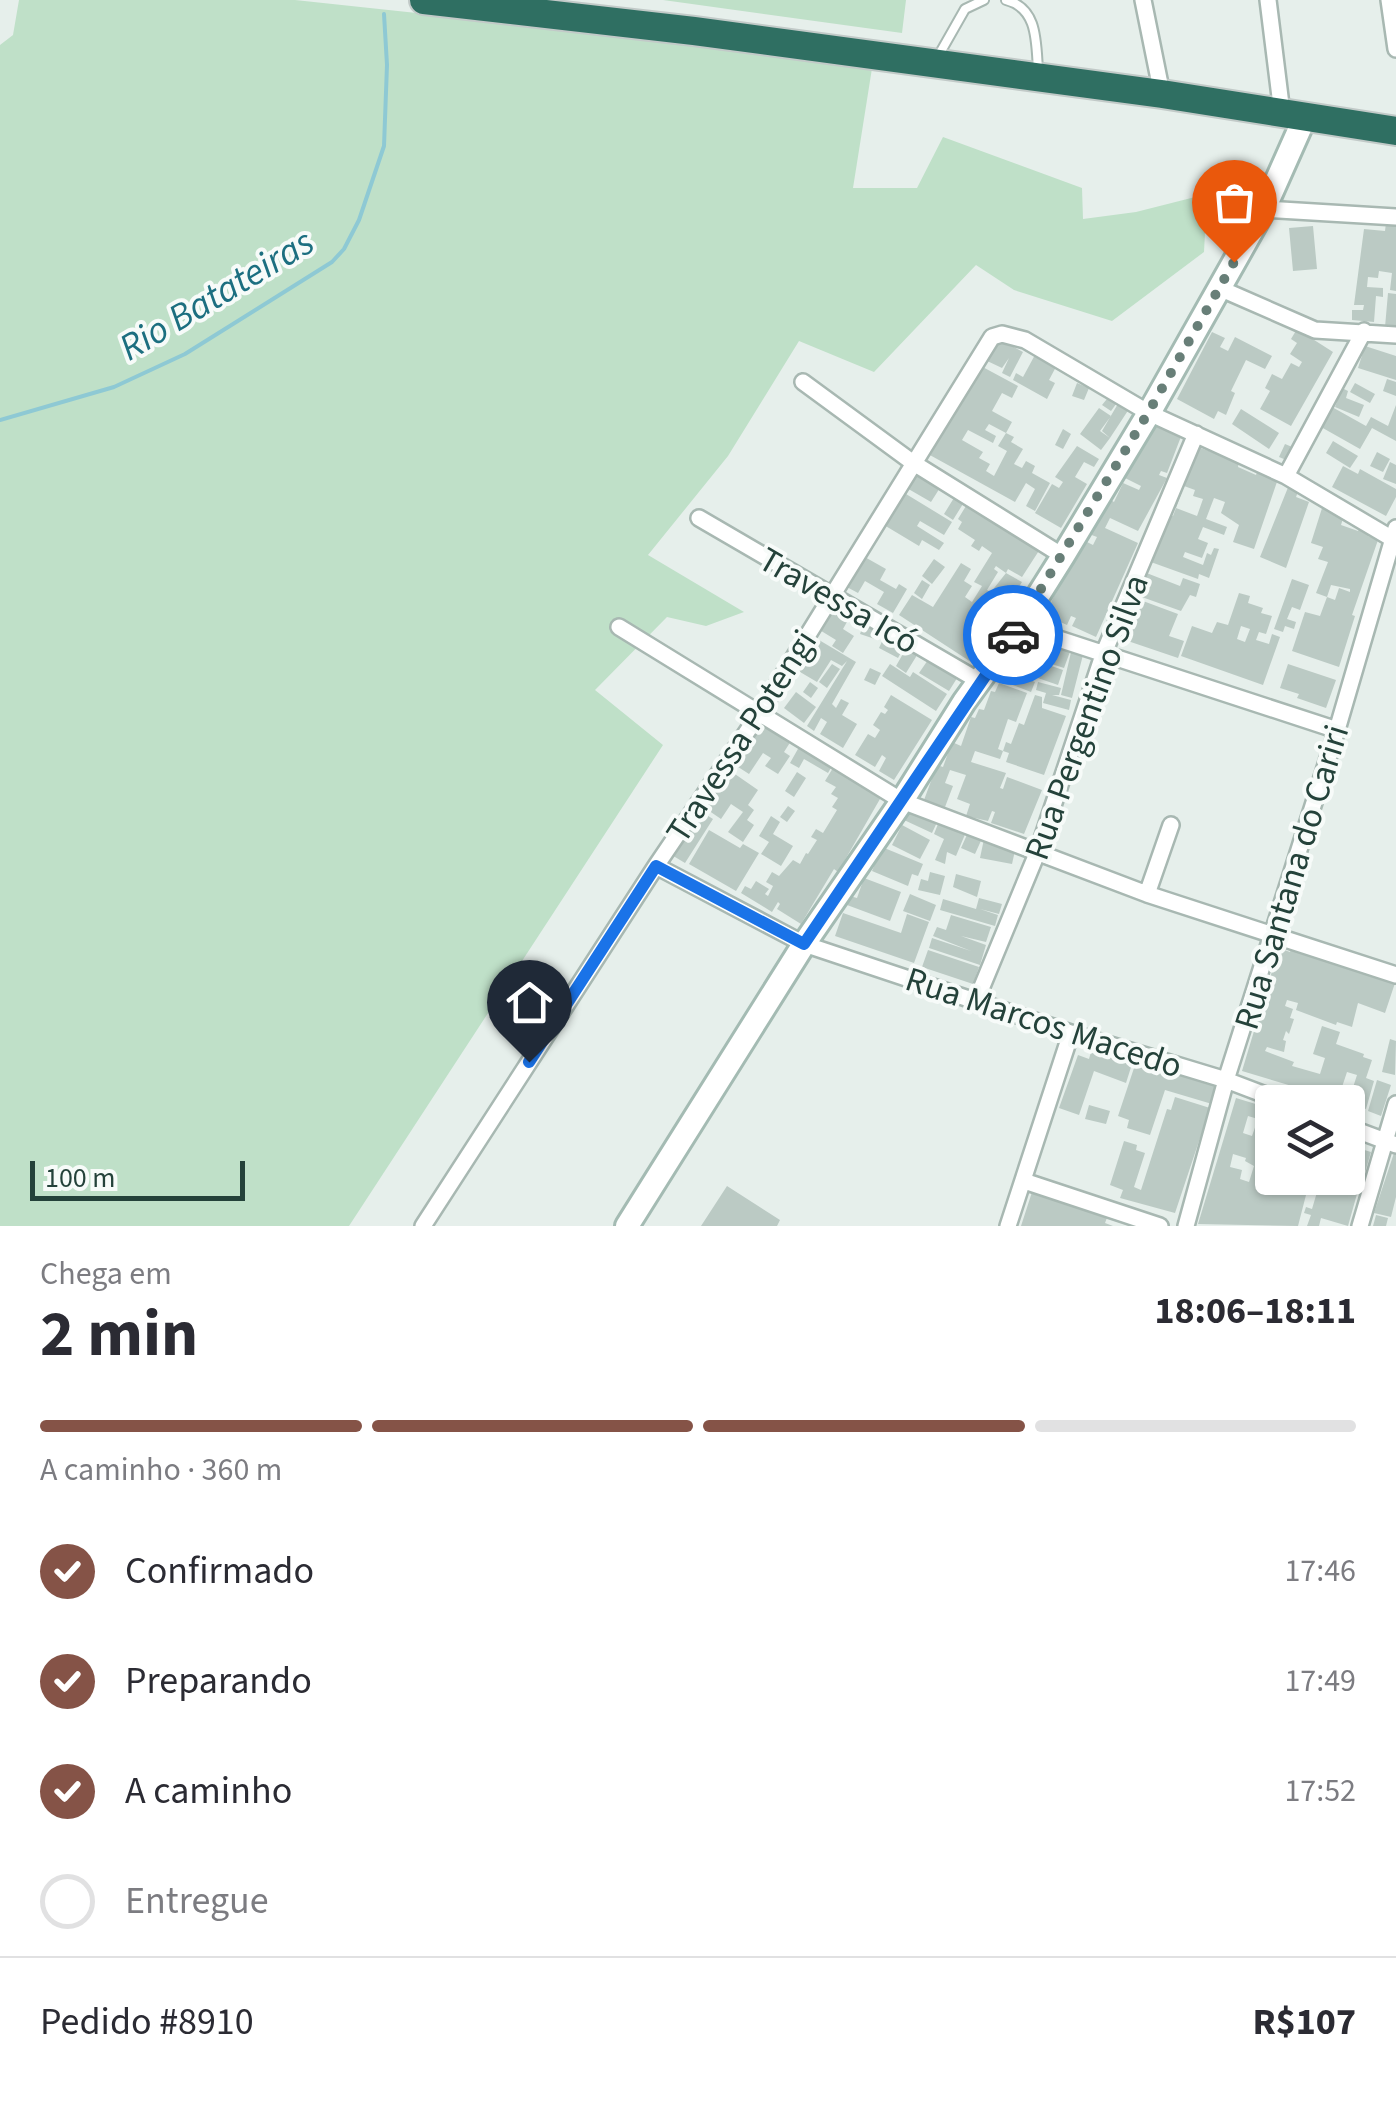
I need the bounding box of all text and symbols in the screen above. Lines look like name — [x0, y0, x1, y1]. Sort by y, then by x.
pin — [1192, 160, 1277, 263]
icon: bag — [1207, 175, 1262, 230]
water label: Rio Batateiras — [109, 215, 324, 374]
street label: Travessa Icó — [749, 535, 928, 667]
street label: Rua Pergentino Silva — [1012, 568, 1162, 867]
courier — [963, 585, 1063, 685]
icon: car — [986, 608, 1041, 663]
street label: Travessa Potengi — [654, 620, 830, 853]
street label: Rua Santana do Cariri — [1222, 719, 1362, 1036]
street label: Rua Marcos Macedo — [899, 955, 1189, 1091]
pin — [487, 960, 572, 1063]
icon: home — [502, 975, 557, 1030]
map controls — [1255, 1085, 1365, 1195]
button: layers — [1255, 1085, 1365, 1195]
scale bar — [30, 1156, 245, 1200]
text: 100 m — [45, 1158, 116, 1198]
text: Chega em — [40, 1251, 172, 1297]
text: 18:06–18:11 — [1154, 1284, 1356, 1338]
text: 2 min — [40, 1288, 198, 1381]
text: A caminho · 360 m — [40, 1447, 282, 1493]
icon: check — [40, 1544, 95, 1599]
text: Confirmado — [125, 1544, 314, 1598]
text: 17:46 — [1284, 1548, 1356, 1594]
icon: check — [40, 1654, 95, 1709]
text: Preparando — [125, 1654, 312, 1708]
text: 17:49 — [1284, 1658, 1356, 1704]
icon: check — [40, 1764, 95, 1819]
text: A caminho — [125, 1764, 292, 1818]
text: 17:52 — [1284, 1768, 1356, 1814]
text: Entregue — [125, 1874, 269, 1928]
text: Pedido #8910 — [40, 1995, 254, 2049]
text: R$107 — [1252, 1995, 1356, 2049]

